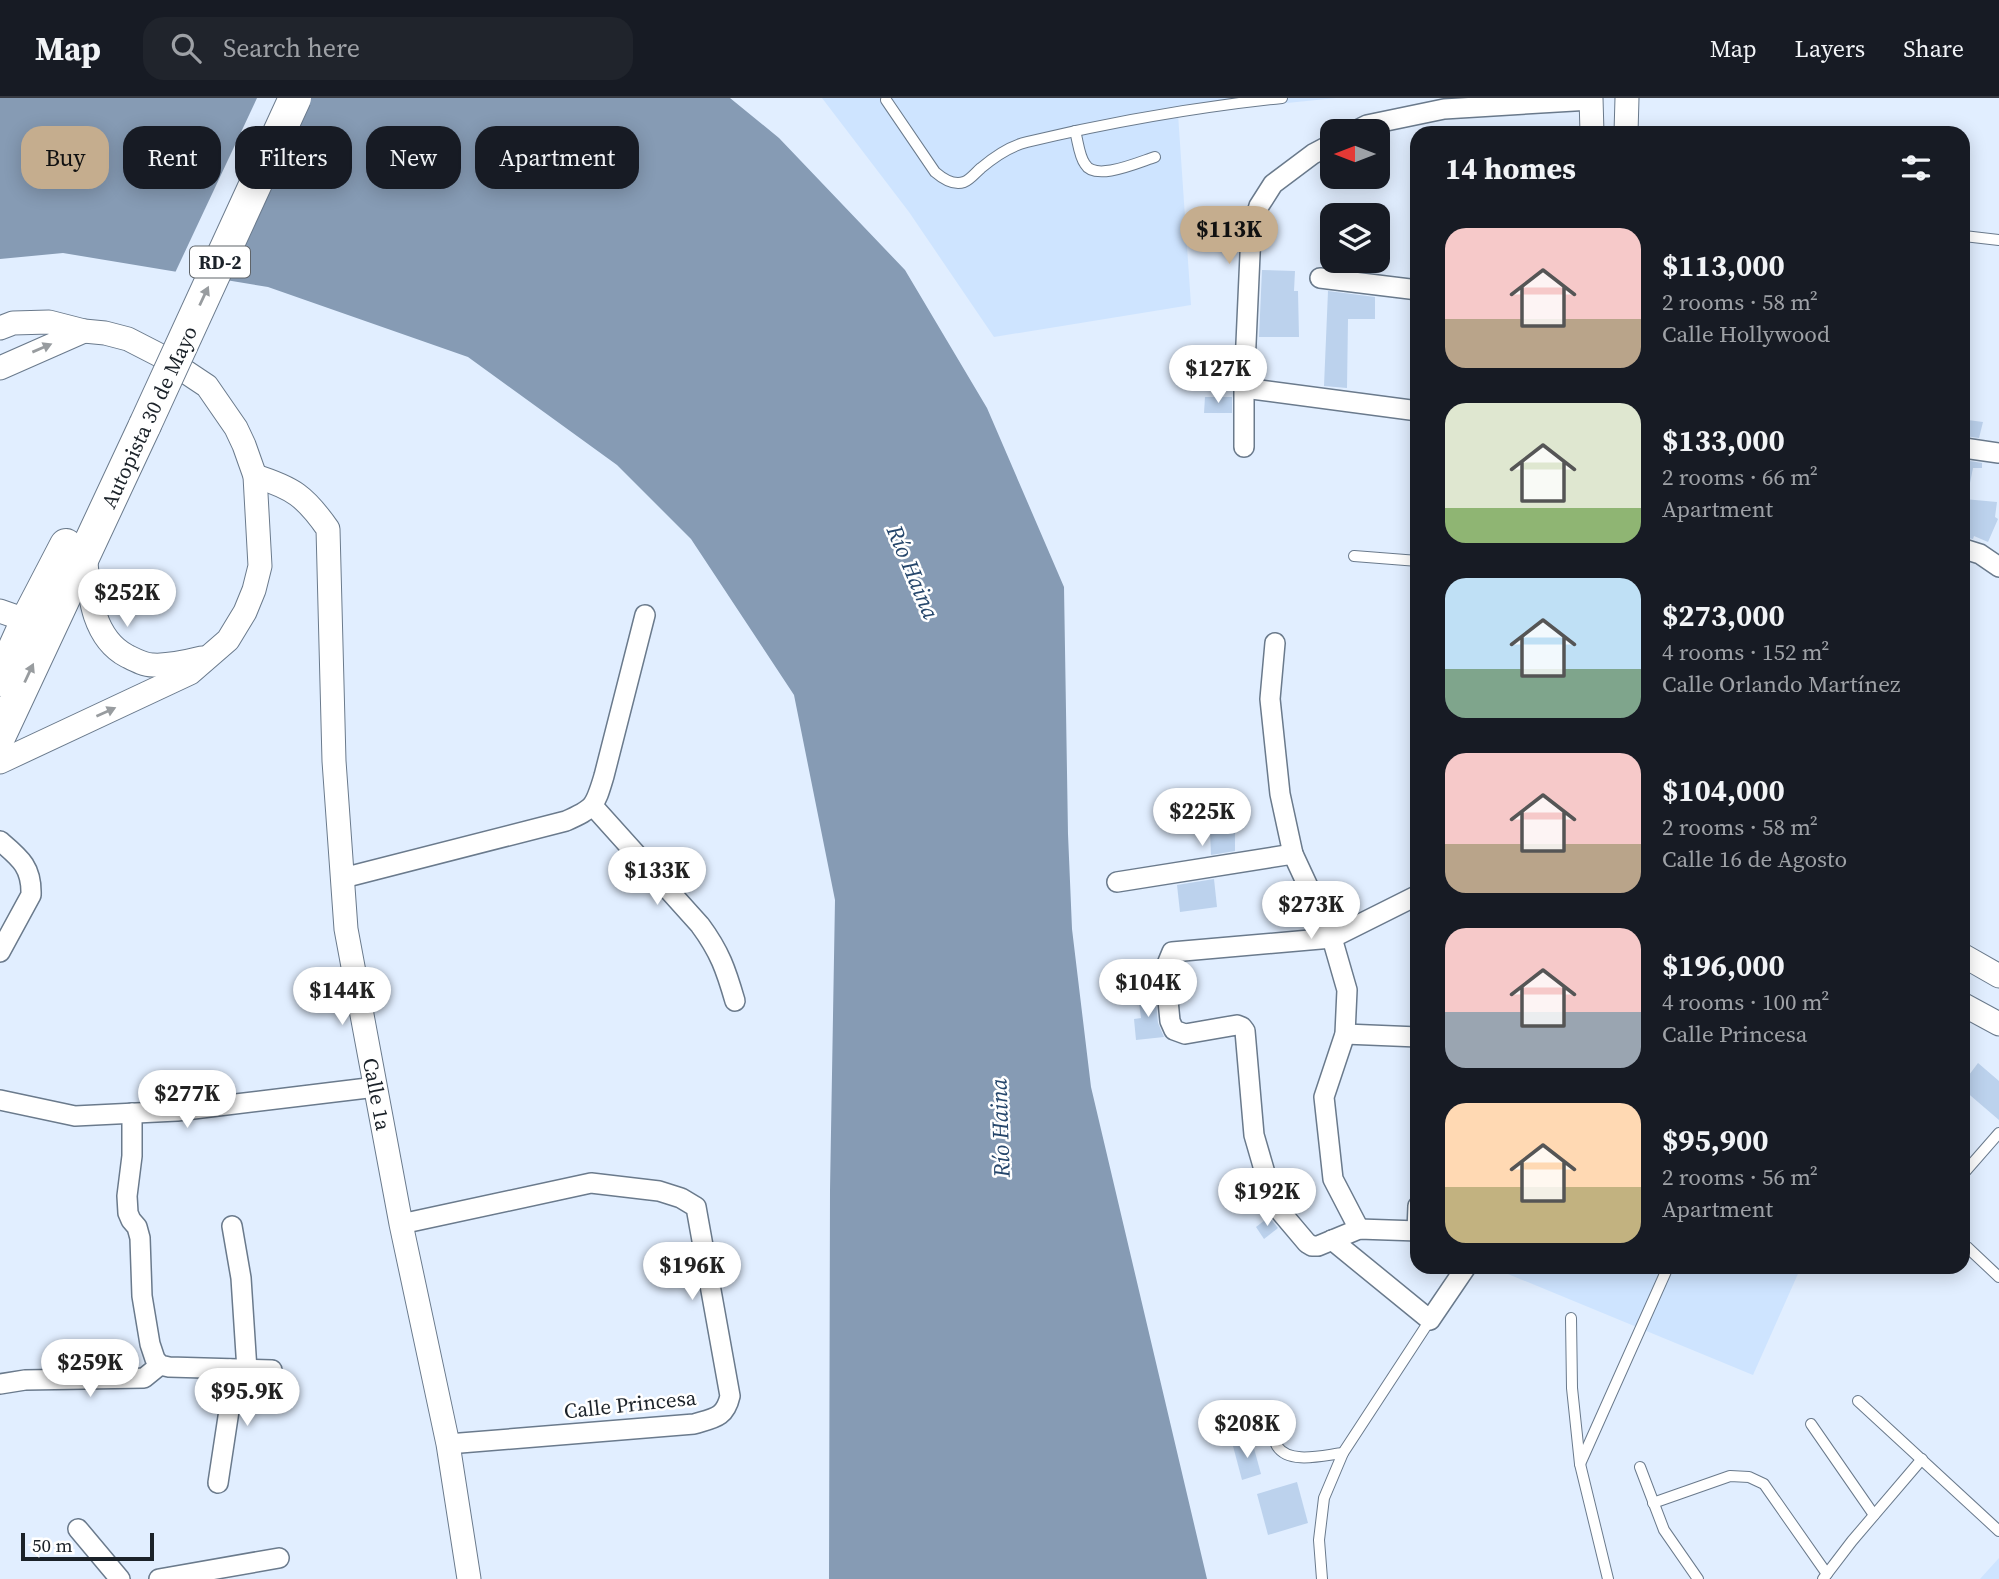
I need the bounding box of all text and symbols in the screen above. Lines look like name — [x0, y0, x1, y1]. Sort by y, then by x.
search box — [143, 17, 633, 80]
text: Map — [35, 26, 101, 71]
icon: search — [167, 29, 205, 67]
text: Search here — [223, 30, 360, 66]
text: Map — [1710, 32, 1757, 65]
text: Layers — [1795, 32, 1865, 65]
text: Share — [1903, 32, 1964, 65]
north arrow — [1320, 119, 1390, 189]
map controls — [1320, 119, 1390, 273]
chip: Buy — [21, 126, 109, 189]
chip: Rent — [123, 126, 221, 189]
chip: Filters — [235, 126, 352, 189]
chip: New — [366, 126, 461, 189]
chip: Apartment — [475, 126, 639, 189]
text: 14 homes — [1445, 148, 1576, 189]
icon: filters — [1897, 149, 1935, 187]
button: layers — [1320, 203, 1390, 273]
pin: $113K — [1180, 206, 1278, 266]
text: $113K — [1196, 213, 1262, 245]
text: $113,000 — [1662, 245, 1785, 286]
road number: RD-2 — [190, 246, 250, 278]
icon: home — [1501, 256, 1585, 340]
one-way arrow — [199, 286, 210, 307]
text: 2 rooms · 58 m² — [1662, 286, 1818, 318]
text: Calle Hollywood — [1662, 318, 1830, 350]
street label: Autopista 30 de Mayo — [94, 321, 204, 513]
one-way arrow — [31, 342, 52, 353]
pin: $127K — [1169, 345, 1267, 405]
text: $127K — [1185, 352, 1251, 384]
text: $133,000 — [1662, 420, 1785, 461]
icon: home — [1501, 431, 1585, 515]
text: 2 rooms · 66 m² — [1662, 461, 1818, 493]
text: Apartment — [1662, 493, 1773, 525]
water label: Río Haina — [878, 519, 947, 624]
pin: $252K — [78, 570, 176, 629]
text: $252K — [94, 576, 160, 608]
text: $273,000 — [1662, 595, 1785, 636]
icon: home — [1501, 606, 1585, 690]
text: 4 rooms · 152 m² — [1662, 636, 1829, 668]
one-way arrow — [23, 663, 35, 683]
text: Calle Orlando Martínez — [1662, 668, 1900, 700]
one-way arrow — [96, 706, 116, 718]
text: $104,000 — [1662, 770, 1785, 811]
icon: home — [1501, 781, 1585, 865]
pin: $225K — [1153, 788, 1251, 848]
text: $225K — [1169, 795, 1235, 827]
text: 2 rooms · 58 m² — [1662, 811, 1818, 843]
text: Calle 16 de Agosto — [1662, 843, 1847, 875]
pin: $133K — [608, 848, 706, 907]
text: $133K — [624, 854, 690, 886]
pin: $273K — [1262, 882, 1360, 941]
text: $273K — [1278, 888, 1344, 920]
text: $196,000 — [1662, 945, 1785, 986]
icon: home — [1501, 956, 1585, 1040]
pin: $104K — [1099, 960, 1197, 1019]
text: $104K — [1115, 966, 1181, 998]
pin: $144K — [293, 968, 391, 1027]
text: $144K — [309, 974, 375, 1006]
text: 4 rooms · 100 m² — [1662, 986, 1829, 1018]
text: Calle Princesa — [1662, 1018, 1808, 1050]
street label: Calle 1a — [356, 1055, 398, 1133]
pin: $277K — [138, 1070, 236, 1130]
text: $277K — [154, 1077, 220, 1109]
water label: Río Haina — [982, 1078, 1018, 1179]
text: $95,900 — [1662, 1120, 1769, 1161]
icon: home — [1501, 1131, 1585, 1215]
text: 2 rooms · 56 m² — [1662, 1161, 1818, 1193]
pin: $192K — [1218, 1168, 1316, 1228]
text: $192K — [1234, 1175, 1300, 1207]
text: Apartment — [1662, 1193, 1773, 1225]
pin: $196K — [643, 1242, 741, 1302]
text: $196K — [659, 1249, 725, 1281]
pin: $259K — [41, 1340, 139, 1399]
text: $259K — [57, 1346, 123, 1378]
pin: $95.9K — [190, 1368, 304, 1428]
text: $95.9K — [211, 1375, 283, 1407]
street label: Calle Princesa — [562, 1383, 698, 1425]
pin: $208K — [1198, 1400, 1296, 1460]
text: $208K — [1214, 1407, 1280, 1439]
scale bar — [21, 1530, 154, 1562]
text: 50 m — [32, 1532, 73, 1558]

